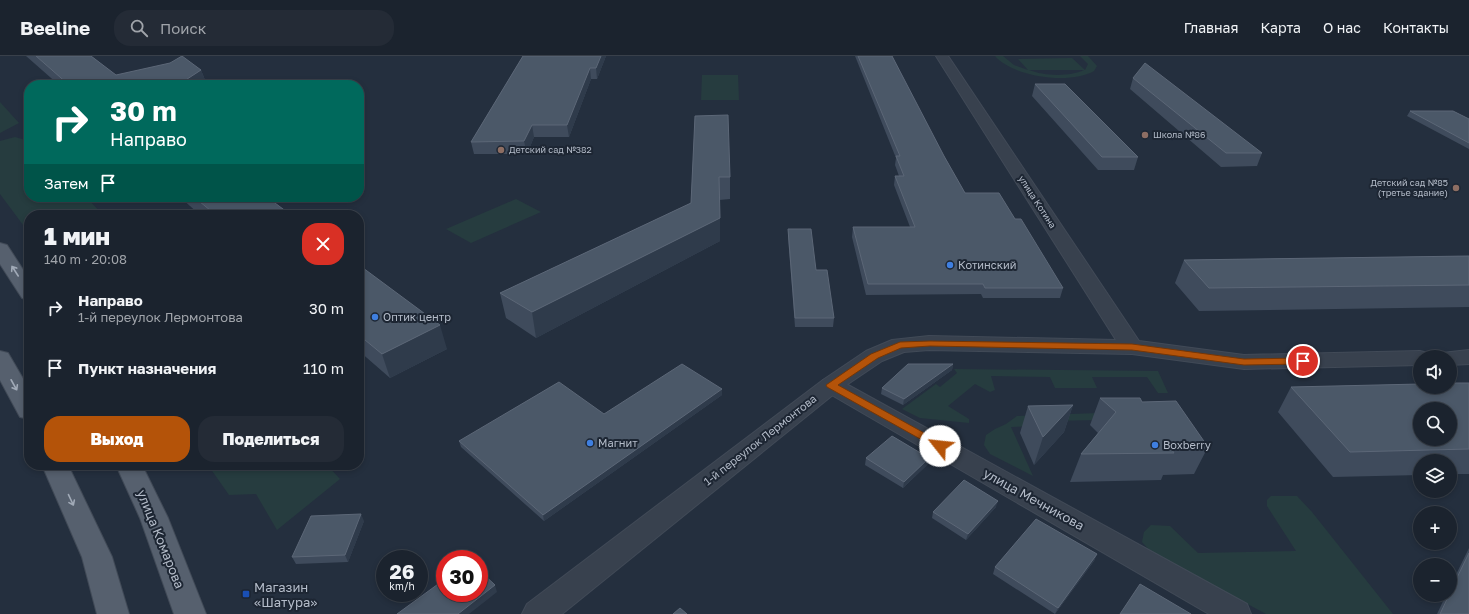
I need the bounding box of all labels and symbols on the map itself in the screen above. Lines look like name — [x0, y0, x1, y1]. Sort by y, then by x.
place label: Школа №86 — [1153, 129, 1205, 140]
marker: Школа №86 — [1140, 130, 1150, 140]
place label: Детский сад №382 — [509, 144, 592, 155]
marker: Детский сад №382 — [496, 145, 506, 155]
street label: улица Котина — [1016, 173, 1059, 230]
place label: Детский сад №85 (третье здание) — [1371, 177, 1448, 198]
marker: Детский сад №85 (третье здание) — [1451, 183, 1461, 193]
place label: Котинский — [958, 258, 1017, 271]
marker: Котинский — [945, 260, 955, 270]
one-way arrow — [10, 265, 18, 277]
place label: Оптик центр — [383, 310, 451, 323]
marker: Оптик центр — [370, 312, 380, 322]
pin — [1286, 344, 1320, 378]
one-way arrow — [11, 378, 19, 390]
street label: 1-й переулок Лермонтова — [701, 392, 819, 488]
position arrow — [919, 425, 961, 467]
place label: Магнит — [598, 436, 638, 449]
marker: Магнит — [585, 438, 595, 448]
place label: Boxberry — [1163, 438, 1211, 451]
marker: Boxberry — [1150, 440, 1160, 450]
street label: улица Мечникова — [981, 465, 1087, 533]
street label: улица Комарова — [134, 487, 188, 591]
one-way arrow — [68, 494, 75, 506]
speed limit sign: 30 — [436, 550, 488, 602]
place label: Магазин «Шатура» — [254, 579, 317, 610]
marker: Магазин «Шатура» — [241, 589, 251, 599]

